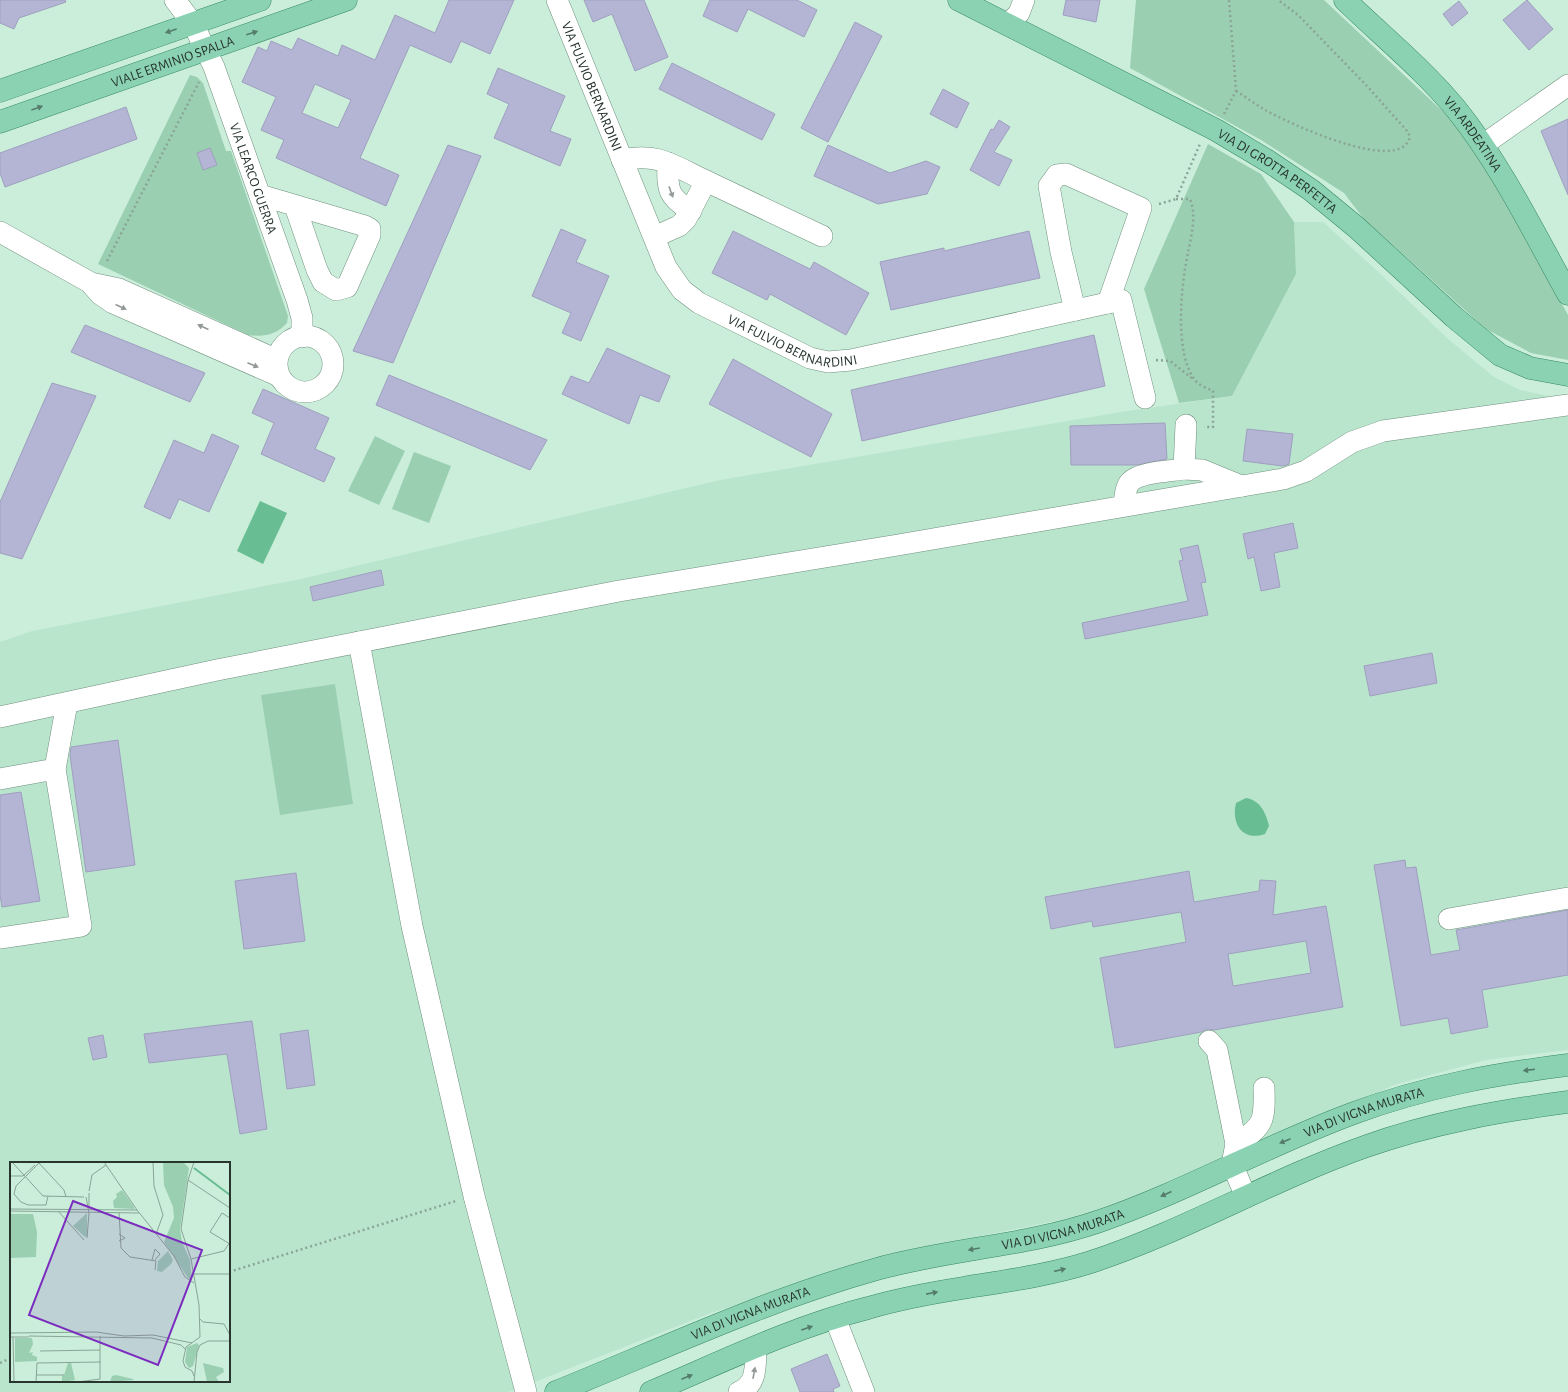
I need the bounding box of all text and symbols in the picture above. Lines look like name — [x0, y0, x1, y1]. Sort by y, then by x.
street label: VIA FULVIO BERNARDINI — [559, 20, 624, 153]
one-way arrow — [164, 29, 176, 35]
one-way arrow — [246, 30, 258, 36]
street label: VIALE ERMINIO SPALLA — [110, 34, 236, 90]
street label: VIA ARDEATINA — [1441, 94, 1504, 175]
one-way arrow — [31, 105, 43, 111]
street label: VIA LEARCO GUERRA — [227, 121, 279, 236]
street label: VIA DI GROTTA PERFETTA — [1215, 127, 1339, 216]
one-way arrow — [668, 186, 674, 198]
one-way arrow — [115, 304, 126, 310]
street label: VIA FULVIO BERNARDINI — [725, 312, 859, 370]
one-way arrow — [197, 324, 208, 330]
one-way arrow — [247, 362, 259, 368]
one-way arrow — [1523, 1066, 1535, 1073]
street label: VIA DI VIGNA MURATA — [1302, 1085, 1425, 1140]
one-way arrow — [1278, 1139, 1290, 1145]
inset map — [10, 1162, 230, 1382]
one-way arrow — [1160, 1191, 1171, 1197]
street label: VIA DI VIGNA MURATA — [1000, 1207, 1126, 1252]
one-way arrow — [968, 1246, 980, 1252]
one-way arrow — [1054, 1267, 1066, 1273]
street label: VIA DI VIGNA MURATA — [689, 1285, 812, 1343]
one-way arrow — [926, 1290, 938, 1296]
one-way arrow — [801, 1325, 813, 1331]
one-way arrow — [751, 1367, 757, 1380]
one-way arrow — [681, 1374, 692, 1380]

